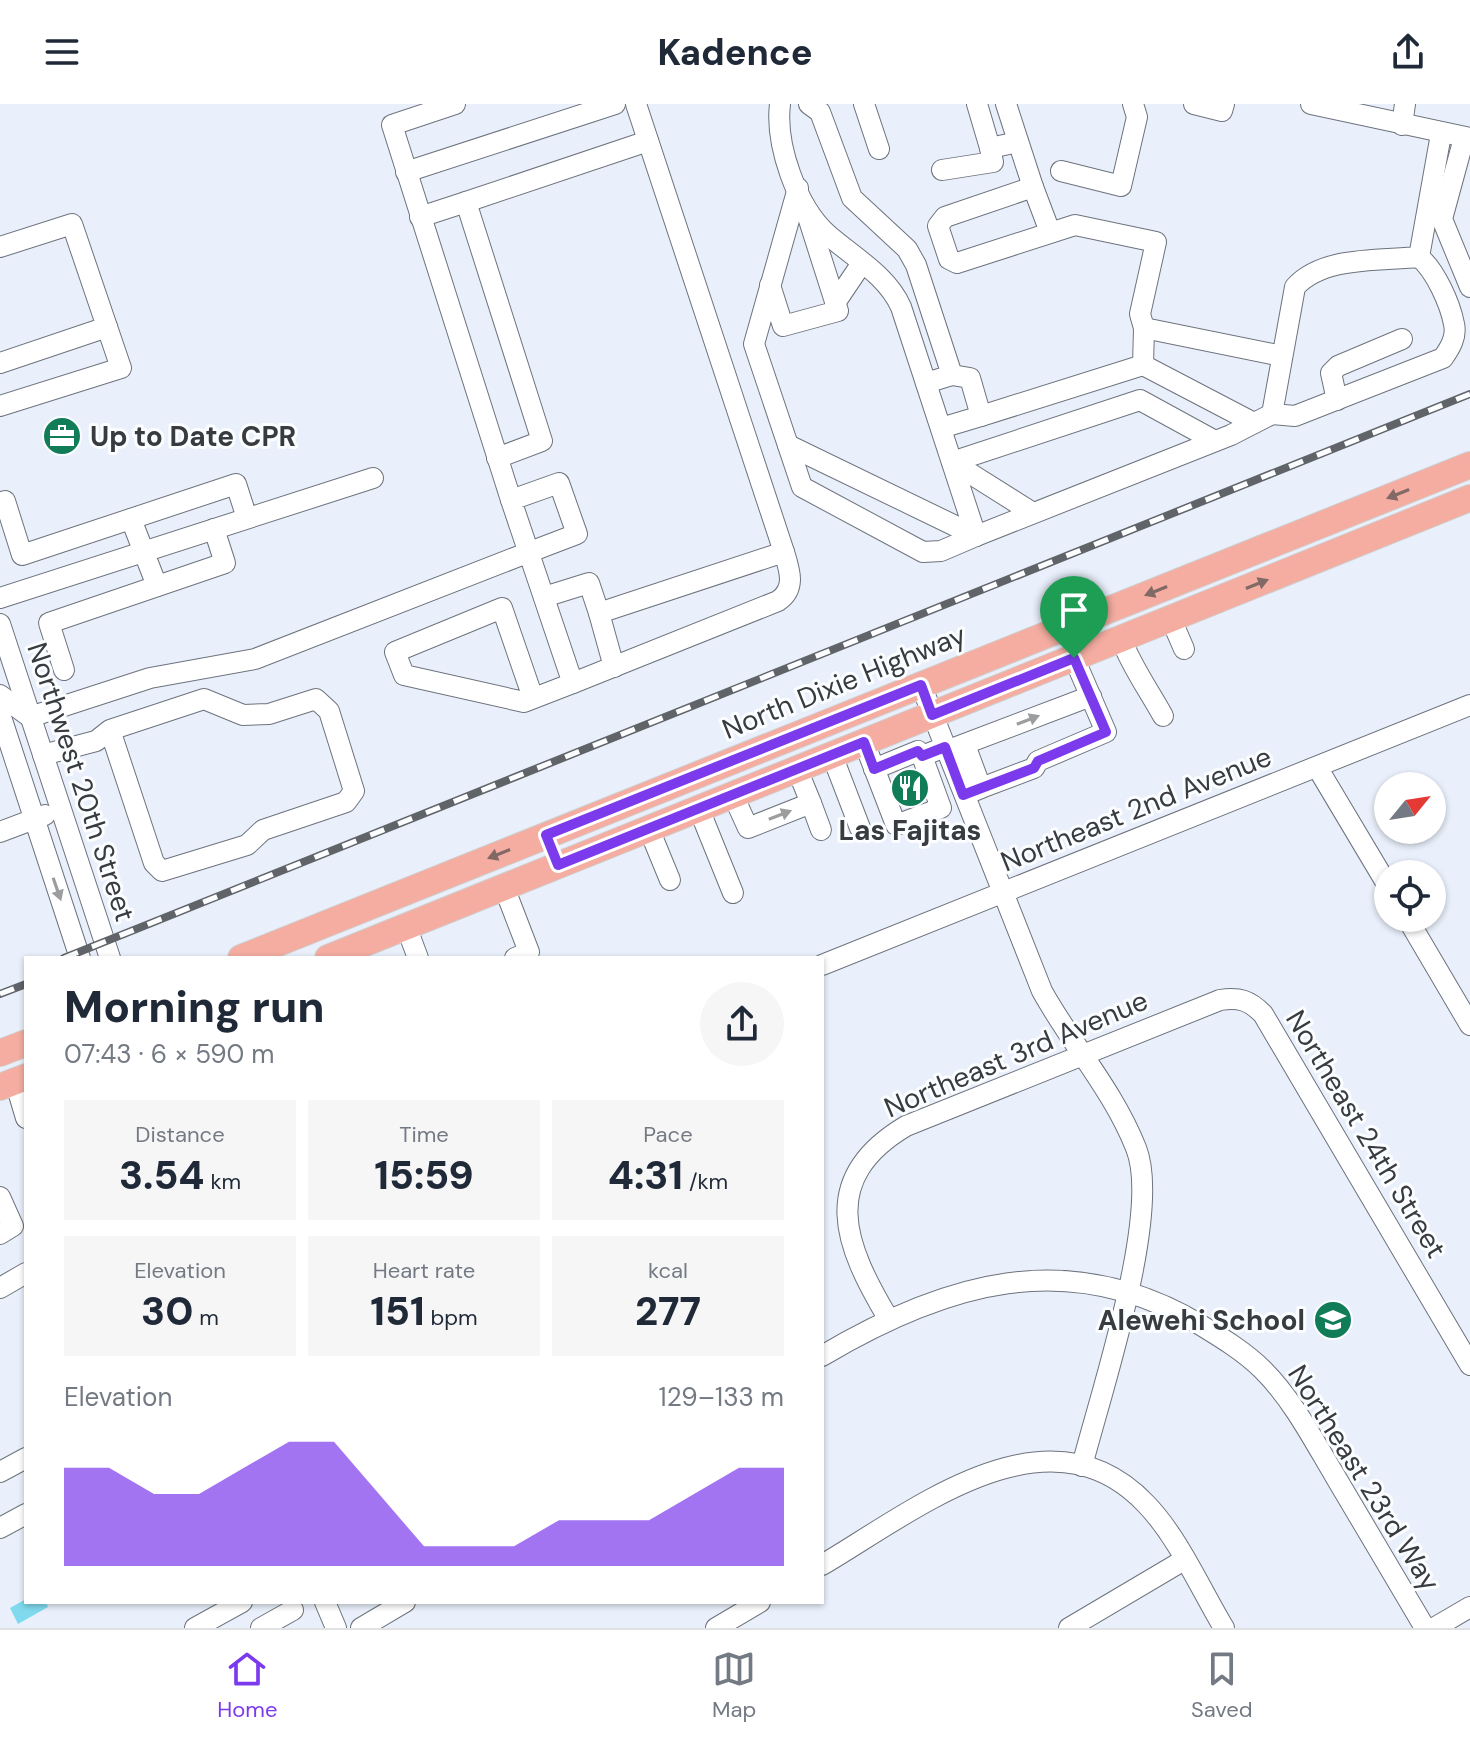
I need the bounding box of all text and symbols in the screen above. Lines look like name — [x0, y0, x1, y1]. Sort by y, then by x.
text: Kadence — [657, 29, 813, 76]
icon: menu — [40, 30, 84, 74]
icon: share — [1386, 30, 1430, 74]
office icon: Up to Date CPR — [41, 415, 83, 457]
place label: Up to Date CPR — [90, 418, 296, 455]
one-way arrow — [1386, 488, 1410, 501]
pin — [1040, 576, 1108, 658]
one-way arrow — [1245, 577, 1269, 590]
one-way arrow — [1144, 585, 1168, 598]
icon: arrive — [1052, 588, 1096, 632]
street label: North Dixie Highway — [717, 616, 971, 748]
street label: Northwest 20th Street — [18, 638, 144, 926]
one-way arrow — [1016, 713, 1040, 726]
street label: Northeast 2nd Avenue — [995, 738, 1277, 880]
restaurant icon: Las Fajitas — [889, 767, 931, 809]
north arrow — [1374, 772, 1446, 844]
map controls — [1374, 772, 1446, 932]
one-way arrow — [768, 809, 792, 822]
place label: Las Fajitas — [838, 812, 982, 849]
one-way arrow — [487, 848, 511, 861]
button: locate — [1374, 860, 1446, 932]
one-way arrow — [51, 877, 63, 901]
text: Morning run — [64, 978, 325, 1036]
button: share — [700, 982, 784, 1066]
street label: Northeast 3rd Avenue — [879, 982, 1153, 1126]
street label: Northeast 24th Street — [1277, 1003, 1455, 1265]
text: 07:43 · 6 × 590 m — [64, 1037, 274, 1071]
text: Distance — [135, 1120, 225, 1149]
text: Time — [399, 1120, 449, 1149]
text: Pace — [643, 1120, 693, 1149]
text: 3.54 — [119, 1149, 205, 1201]
text: 15:59 — [374, 1149, 474, 1201]
text: 4:31 — [608, 1149, 683, 1201]
text: km — [205, 1167, 241, 1196]
text: /km — [683, 1167, 728, 1196]
text: Elevation — [134, 1256, 226, 1285]
text: Heart rate — [373, 1256, 475, 1285]
text: kcal — [648, 1256, 688, 1285]
text: 30 — [141, 1285, 193, 1337]
text: 151 — [370, 1285, 425, 1337]
text: 277 — [635, 1285, 701, 1337]
school or university icon: Alewehi School — [1312, 1299, 1354, 1341]
place label: Alewehi School — [1098, 1302, 1305, 1339]
text: m — [193, 1303, 219, 1332]
text: bpm — [425, 1303, 478, 1332]
street label: Northeast 23rd Way — [1279, 1358, 1449, 1598]
text: Elevation — [64, 1380, 172, 1414]
text: 129–133 m — [659, 1380, 784, 1414]
tab: Home — [217, 1647, 277, 1724]
tab: Map — [712, 1647, 756, 1724]
tab: Saved — [1191, 1647, 1253, 1724]

